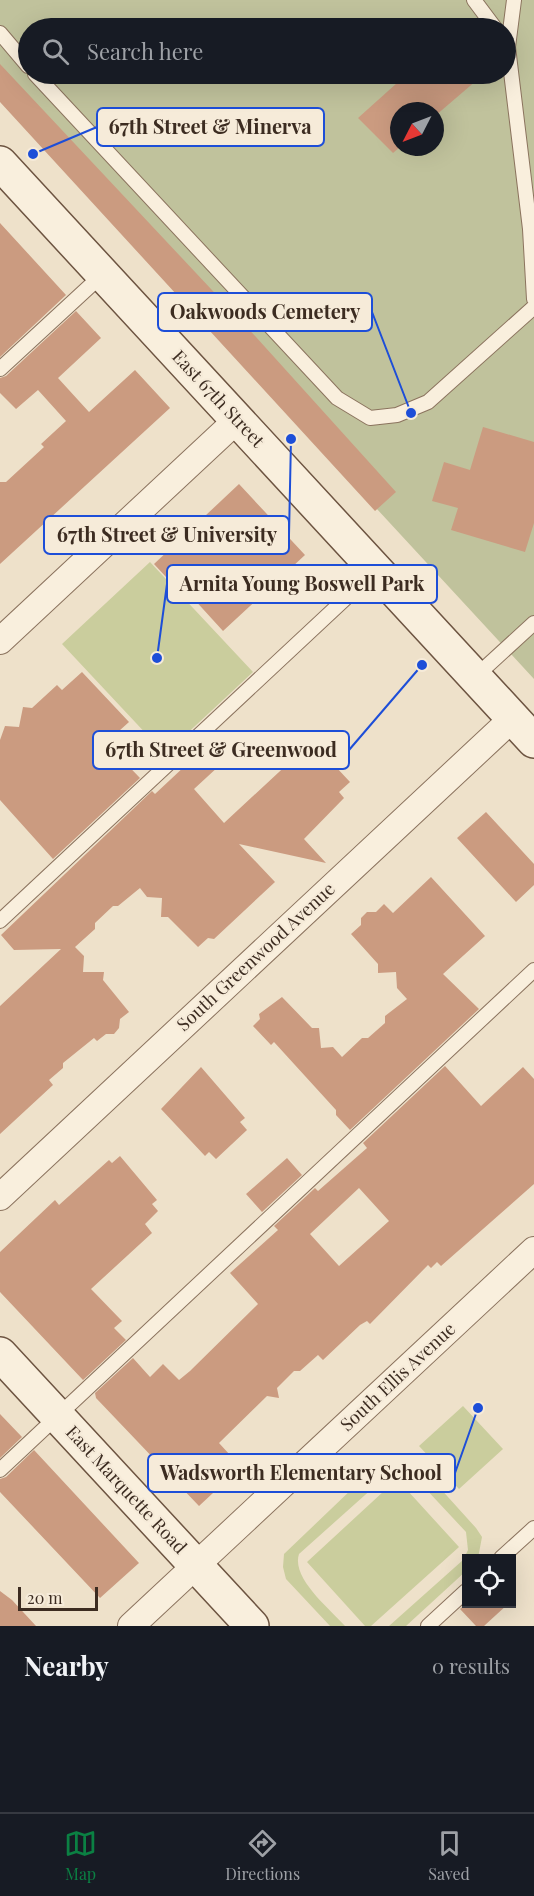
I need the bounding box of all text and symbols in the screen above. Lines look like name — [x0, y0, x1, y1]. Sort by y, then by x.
search box — [18, 18, 516, 84]
icon: search — [39, 35, 72, 68]
text: Search here — [87, 36, 203, 66]
north arrow — [390, 102, 444, 156]
callout: 67th Street & Minerva — [97, 108, 324, 146]
text: 67th Street & Minerva — [108, 112, 312, 139]
callout: Oakwoods Cemetery — [158, 293, 372, 331]
text: Oakwoods Cemetery — [170, 297, 361, 324]
street label: East 67th Street — [167, 344, 271, 453]
callout: 67th Street & University — [44, 516, 289, 554]
text: 67th Street & University — [57, 520, 278, 547]
callout: Arnita Young Boswell Park — [167, 565, 437, 603]
text: Arnita Young Boswell Park — [179, 569, 425, 596]
callout: 67th Street & Greenwood — [93, 731, 349, 769]
text: 67th Street & Greenwood — [105, 735, 337, 762]
street label: South Greenwood Avenue — [171, 877, 339, 1036]
street label: South Ellis Avenue — [335, 1317, 460, 1436]
street label: East Marquette Road — [61, 1420, 193, 1559]
callout: Wadsworth Elementary School — [148, 1454, 455, 1492]
text: Wadsworth Elementary School — [159, 1458, 442, 1485]
map controls — [462, 1554, 516, 1608]
button: locate — [462, 1554, 516, 1608]
scale bar — [18, 1584, 98, 1612]
text: 20 m — [27, 1587, 62, 1608]
text: Nearby — [24, 1648, 109, 1683]
text: 0 results — [432, 1652, 510, 1679]
tab: Map — [64, 1827, 97, 1884]
tab: Directions — [225, 1827, 300, 1884]
tab: Saved — [428, 1827, 470, 1884]

